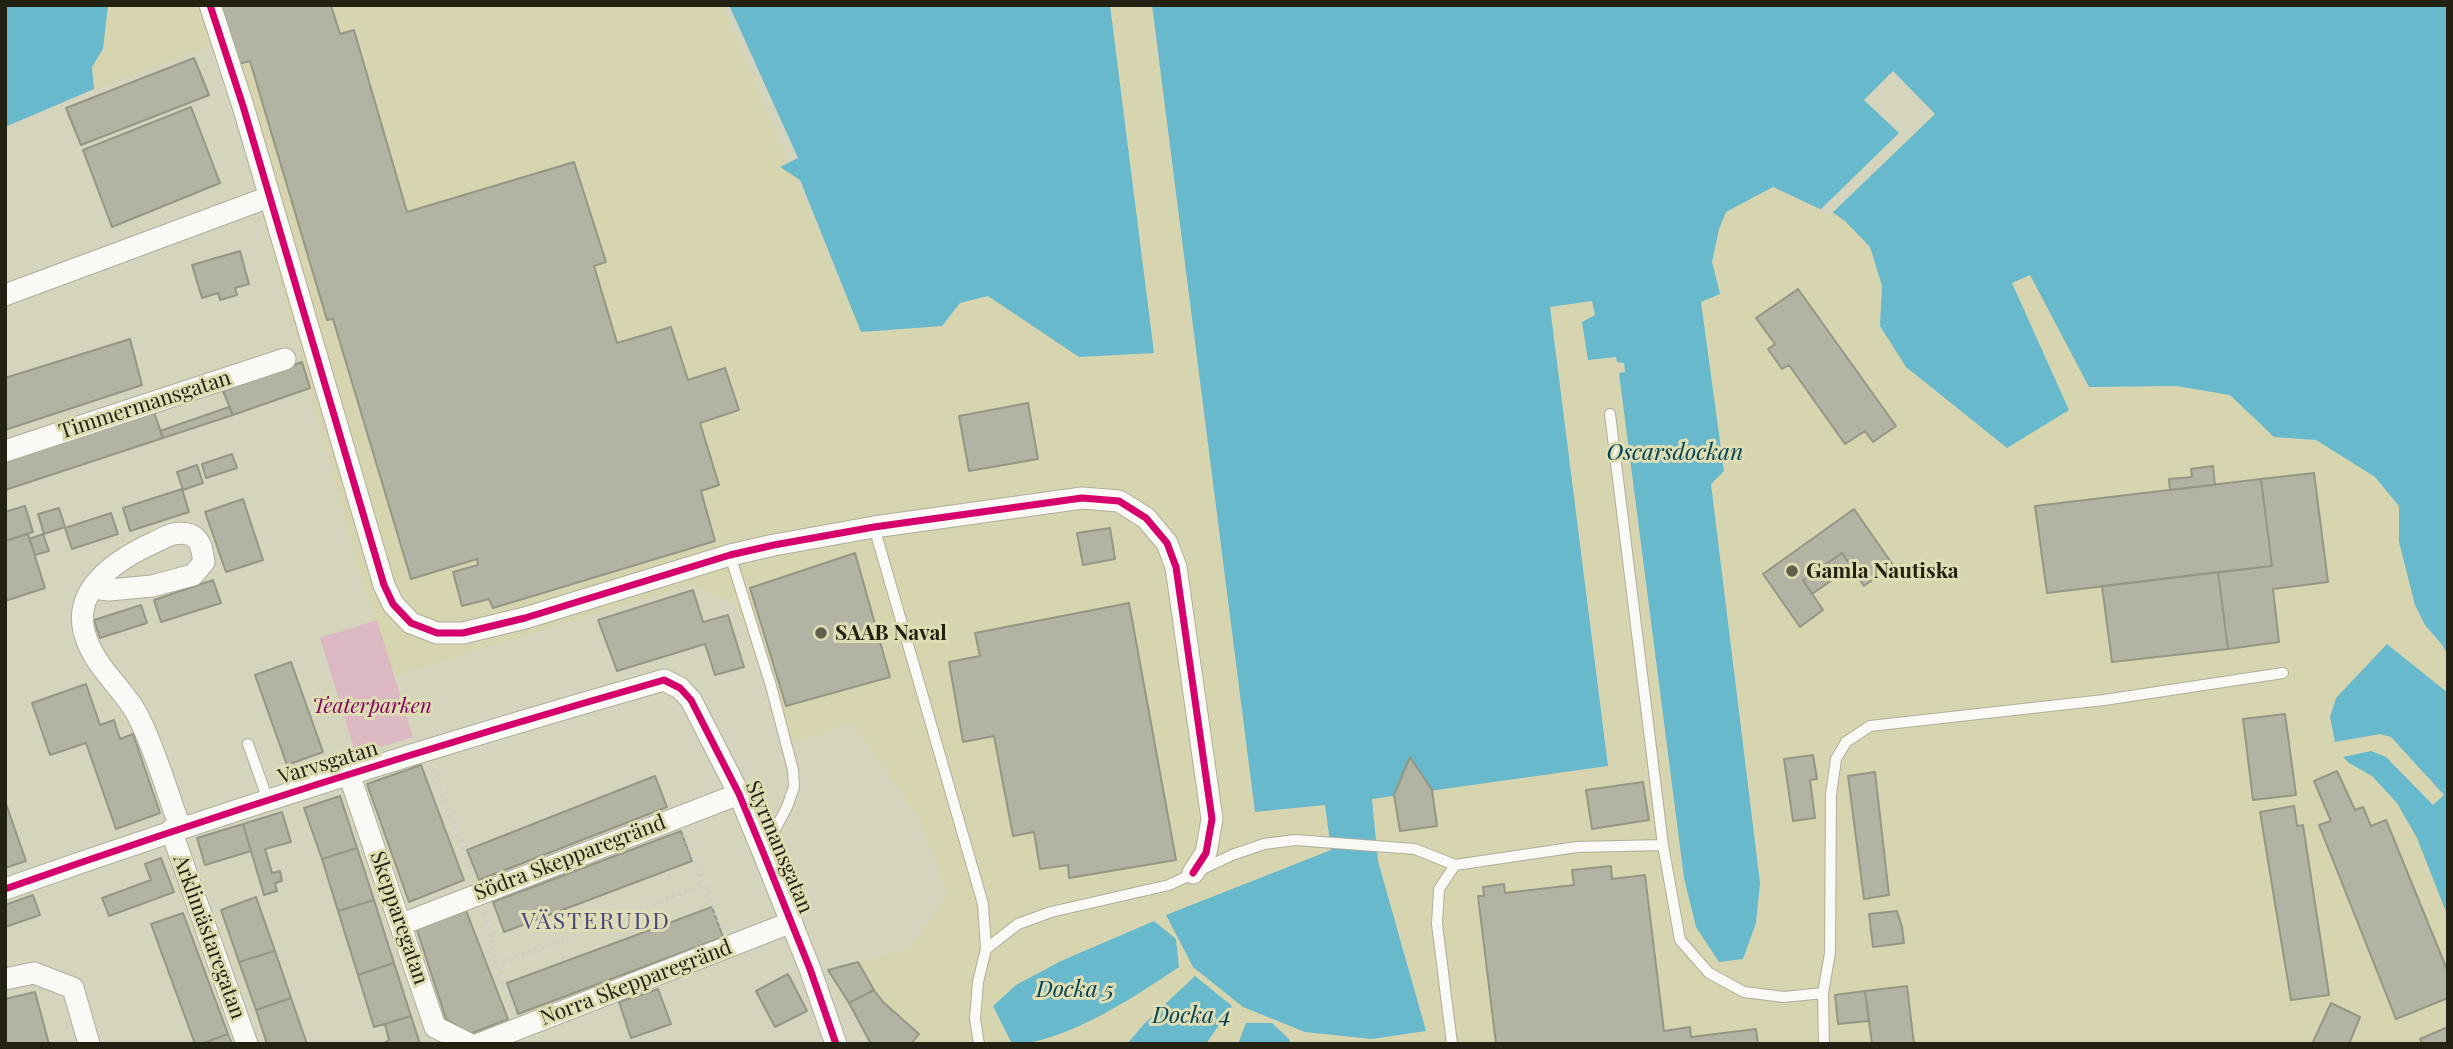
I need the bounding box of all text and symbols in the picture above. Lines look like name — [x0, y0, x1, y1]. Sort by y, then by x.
street label: Timmermansgatan — [56, 365, 234, 445]
water label: Oscarsdockan — [1607, 439, 1743, 467]
place label: Gamla Nautiska — [1806, 558, 1959, 584]
marker: Gamla Nautiska — [1784, 563, 1800, 579]
place label: SAAB Naval — [835, 620, 947, 646]
marker: SAAB Naval — [813, 625, 829, 641]
park label: Teaterparken — [312, 693, 432, 719]
street label: Varvsgatan — [275, 736, 381, 790]
street label: Styrmansgatan — [740, 777, 818, 917]
street label: Södra Skepparegränd — [471, 810, 669, 906]
street label: Skepparegatan — [364, 848, 434, 988]
street label: Arklimästaregatan — [168, 851, 250, 1023]
district label: VÄSTERUDD — [522, 908, 670, 936]
street label: Norra Skepparegränd — [537, 935, 735, 1031]
water label: Docka 5 — [1036, 976, 1114, 1004]
water label: Docka 4 — [1152, 1002, 1232, 1030]

